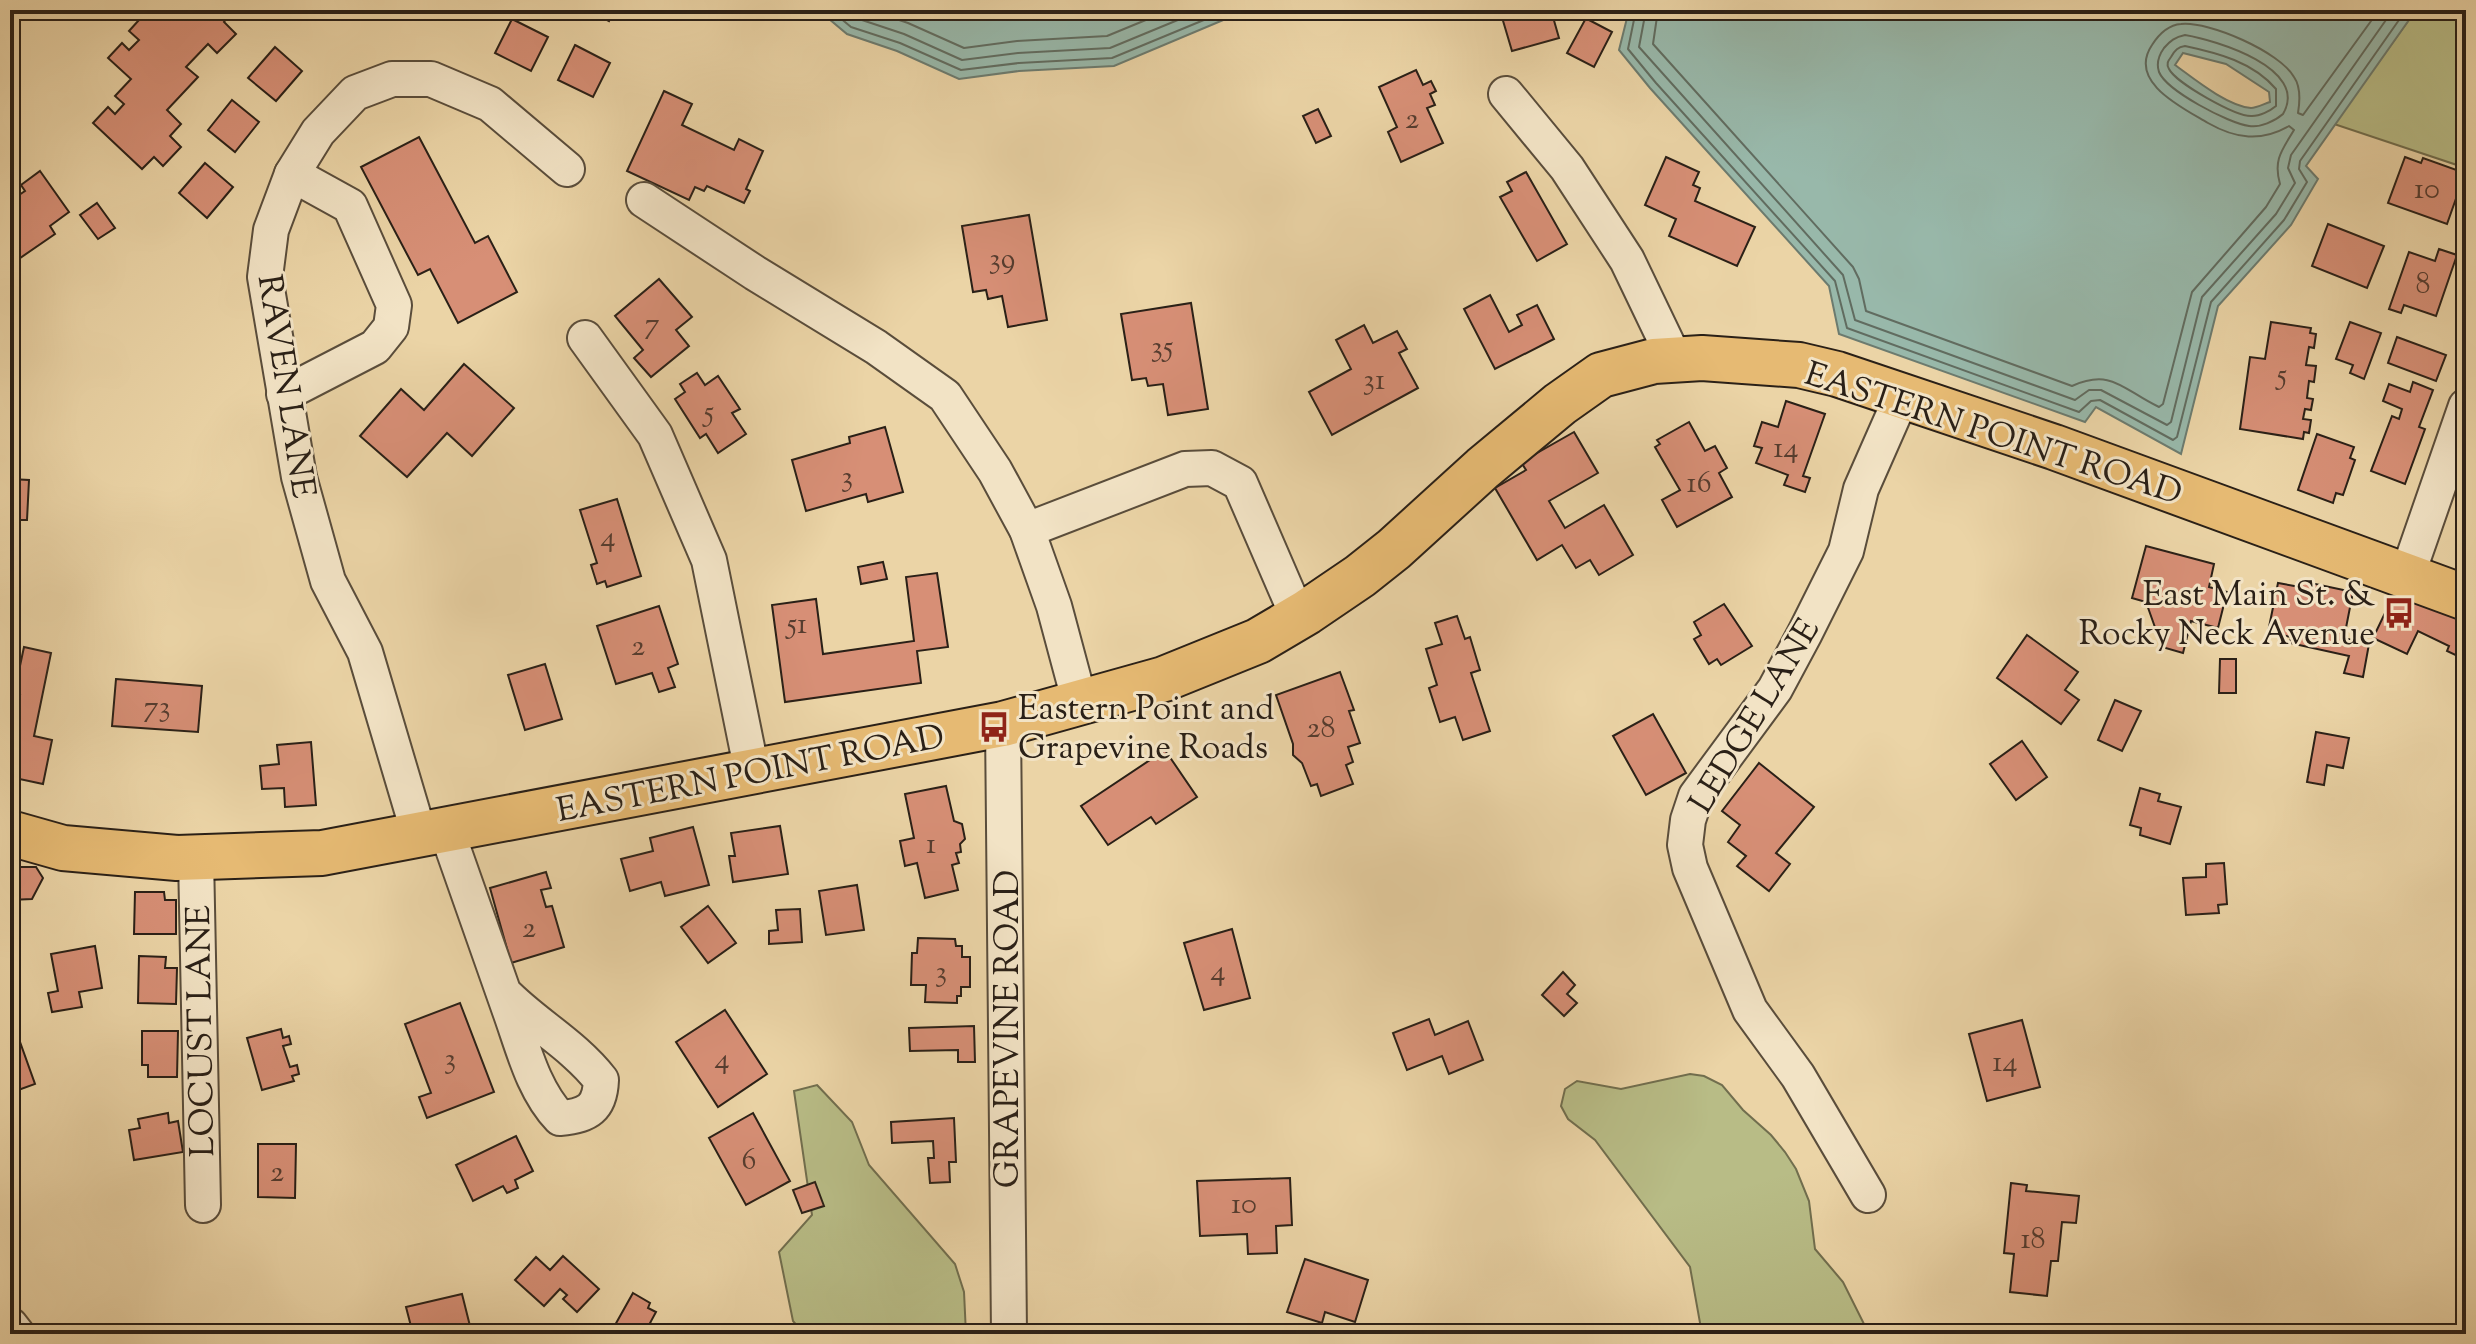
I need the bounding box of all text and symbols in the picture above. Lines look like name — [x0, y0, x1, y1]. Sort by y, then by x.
house number: 2 — [1405, 99, 1419, 142]
house number: 10 — [2414, 169, 2440, 212]
house number: 39 — [989, 239, 1015, 282]
house number: 8 — [2416, 264, 2431, 307]
street label: RAVEN LANE — [243, 271, 326, 502]
house number: 7 — [644, 304, 660, 347]
house number: 35 — [1151, 327, 1173, 370]
street label: EASTERN POINT ROAD — [1798, 351, 2188, 520]
house number: 5 — [2275, 355, 2287, 398]
house number: 31 — [1363, 360, 1385, 403]
house number: 5 — [702, 392, 714, 435]
house number: 14 — [1773, 428, 1799, 471]
house number: 3 — [841, 457, 853, 500]
house number: 16 — [1686, 463, 1712, 506]
house number: 4 — [600, 517, 616, 560]
place label: East Main St. & Rocky Neck Avenue — [2079, 572, 2376, 660]
bus stop icon: East Main St. & Rocky Neck Avenue — [2382, 596, 2416, 630]
house number: 51 — [785, 604, 807, 647]
street label: LEDGE LANE — [1679, 610, 1833, 823]
house number: 2 — [631, 626, 645, 669]
place label: Eastern Point and Grapevine Roads — [1018, 686, 1274, 774]
house number: 73 — [143, 687, 171, 730]
house number: 28 — [1306, 708, 1336, 751]
bus stop icon: Eastern Point and Grapevine Roads — [977, 710, 1011, 744]
street label: EASTERN POINT ROAD — [553, 714, 949, 837]
house number: 1 — [926, 824, 936, 867]
street label: GRAPEVINE ROAD — [985, 870, 1034, 1188]
street label: LOCUST LANE — [176, 905, 229, 1157]
house number: 2 — [522, 908, 536, 951]
house number: 4 — [1210, 951, 1226, 994]
house number: 3 — [935, 952, 947, 995]
house number: 3 — [444, 1039, 456, 1082]
house number: 4 — [714, 1039, 730, 1082]
house number: 14 — [1992, 1042, 2018, 1085]
house number: 6 — [742, 1140, 756, 1183]
house number: 2 — [270, 1152, 284, 1195]
house number: 10 — [1231, 1184, 1257, 1227]
house number: 18 — [2020, 1219, 2046, 1262]

